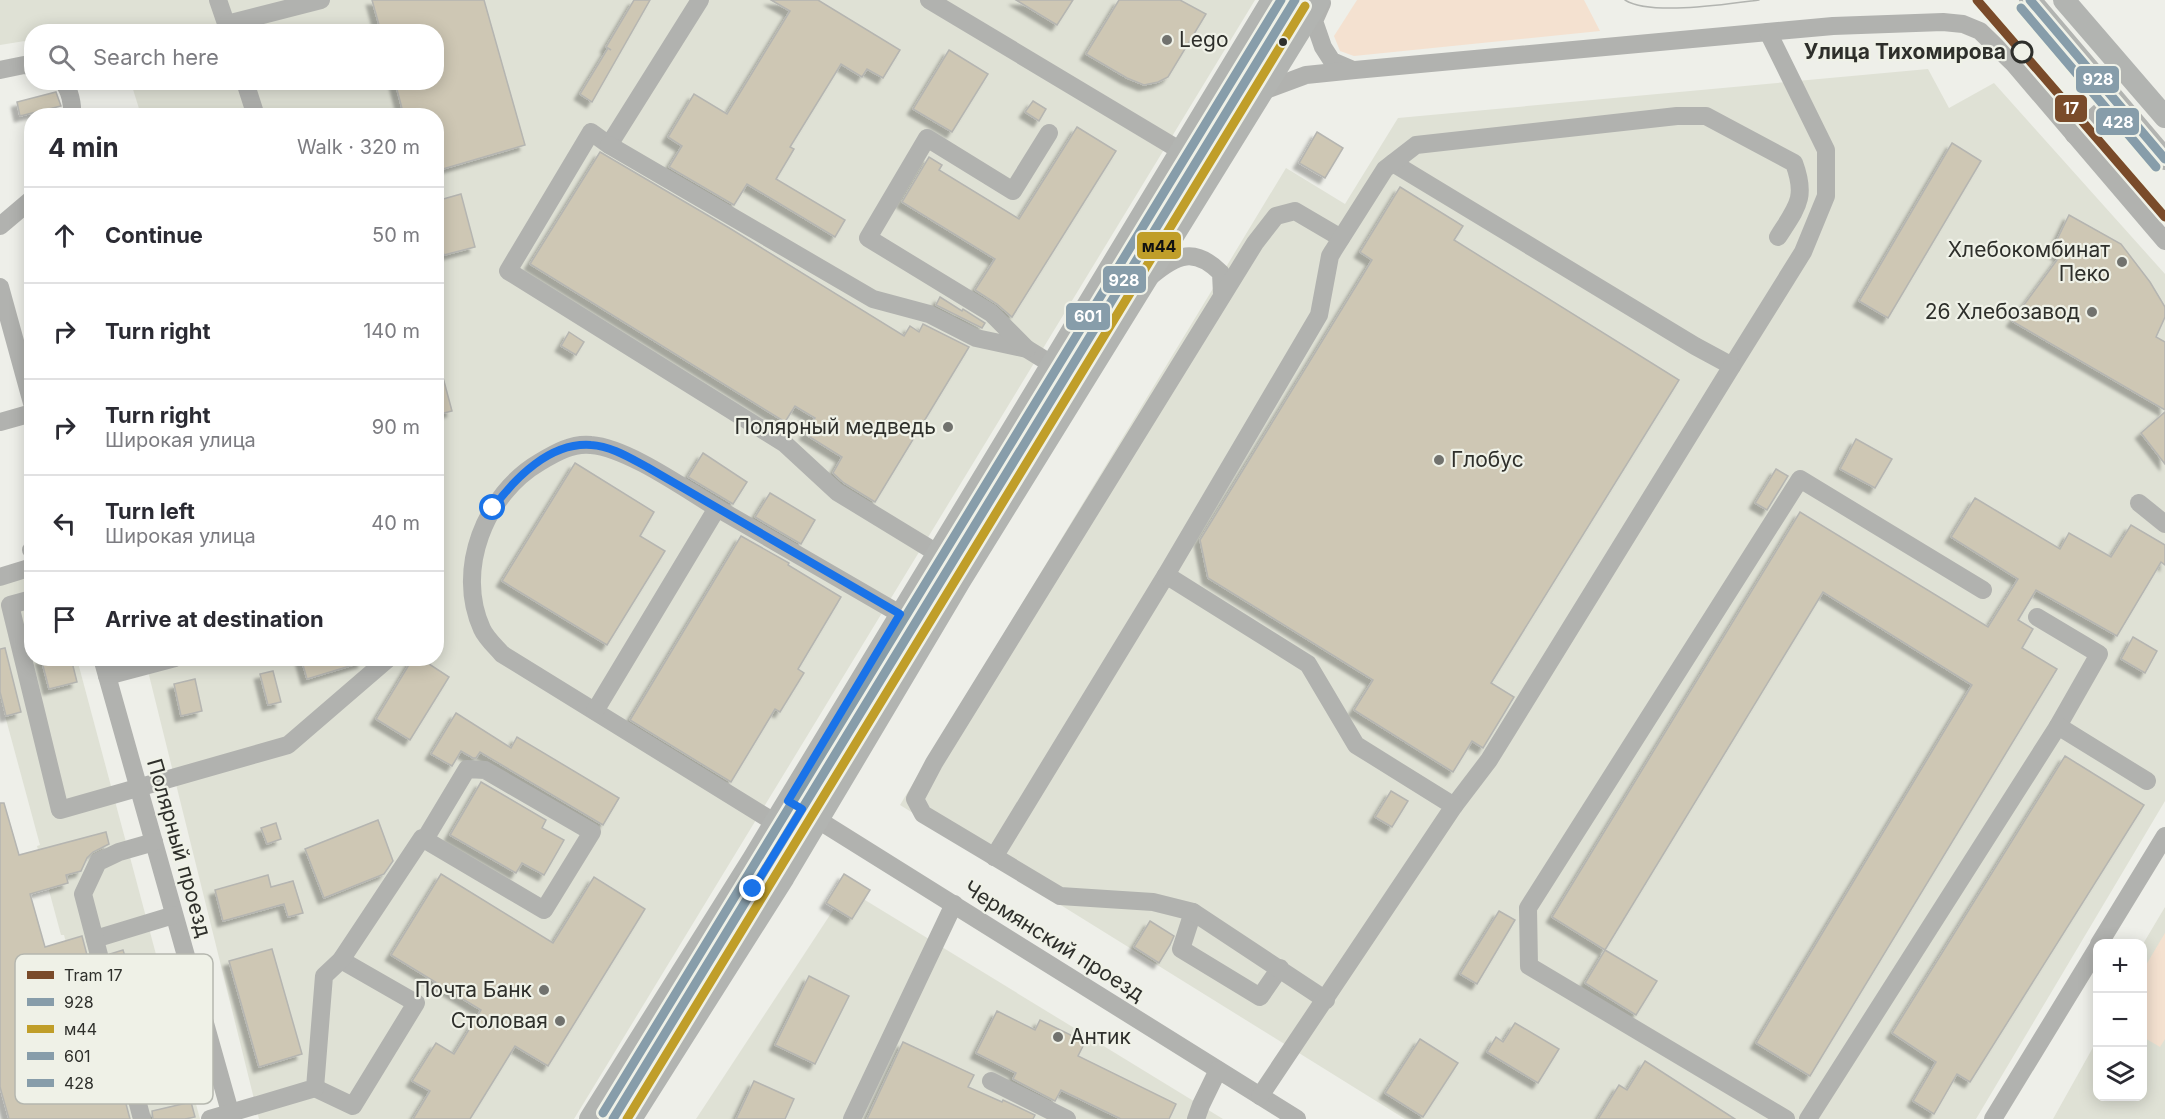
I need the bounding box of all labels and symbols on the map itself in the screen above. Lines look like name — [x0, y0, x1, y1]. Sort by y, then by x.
place label: Lego — [1179, 27, 1229, 52]
marker: Lego — [1160, 33, 1174, 47]
unlabelled marker — [1277, 36, 1289, 48]
place label: Улица Тихомирова — [1804, 39, 2006, 64]
marker: Улица Тихомирова — [2011, 41, 2033, 63]
line badge: 928 — [2075, 65, 2120, 94]
text: 928 — [2083, 69, 2113, 89]
line badge: 17 — [2054, 94, 2088, 123]
text: 17 — [2063, 98, 2079, 118]
line badge: 428 — [2095, 107, 2140, 136]
text: 428 — [2102, 112, 2134, 132]
line badge: м44 — [1136, 231, 1182, 260]
text: м44 — [1142, 236, 1176, 256]
place label: Хлебокомбинат Пеко — [1948, 237, 2110, 286]
marker: Хлебокомбинат Пеко — [2115, 255, 2129, 269]
line badge: 928 — [1102, 265, 1147, 294]
text: 928 — [1109, 270, 1139, 290]
place label: 26 Хлебозавод — [1925, 299, 2080, 324]
line badge: 601 — [1065, 302, 1111, 331]
marker: 26 Хлебозавод — [2085, 305, 2099, 319]
text: 601 — [1074, 306, 1102, 326]
place label: Полярный медведь — [734, 414, 936, 439]
marker: Полярный медведь — [941, 420, 955, 434]
place label: Глобус — [1451, 447, 1524, 472]
marker: Глобус — [1432, 453, 1446, 467]
route start — [479, 494, 505, 520]
street label: Полярный проезд — [142, 756, 217, 940]
route end — [739, 875, 765, 901]
street label: Чермянский проезд — [960, 875, 1149, 1006]
legend — [15, 954, 213, 1104]
text: Tram 17 — [64, 965, 123, 985]
place label: Почта Банк — [415, 977, 533, 1002]
marker: Почта Банк — [537, 983, 551, 997]
text: 928 — [64, 992, 94, 1012]
place label: Столовая — [451, 1008, 548, 1033]
marker: Столовая — [553, 1014, 567, 1028]
text: м44 — [64, 1019, 97, 1039]
place label: Антик — [1070, 1024, 1131, 1049]
marker: Антик — [1051, 1030, 1065, 1044]
text: 601 — [64, 1046, 91, 1066]
text: 428 — [64, 1073, 94, 1093]

